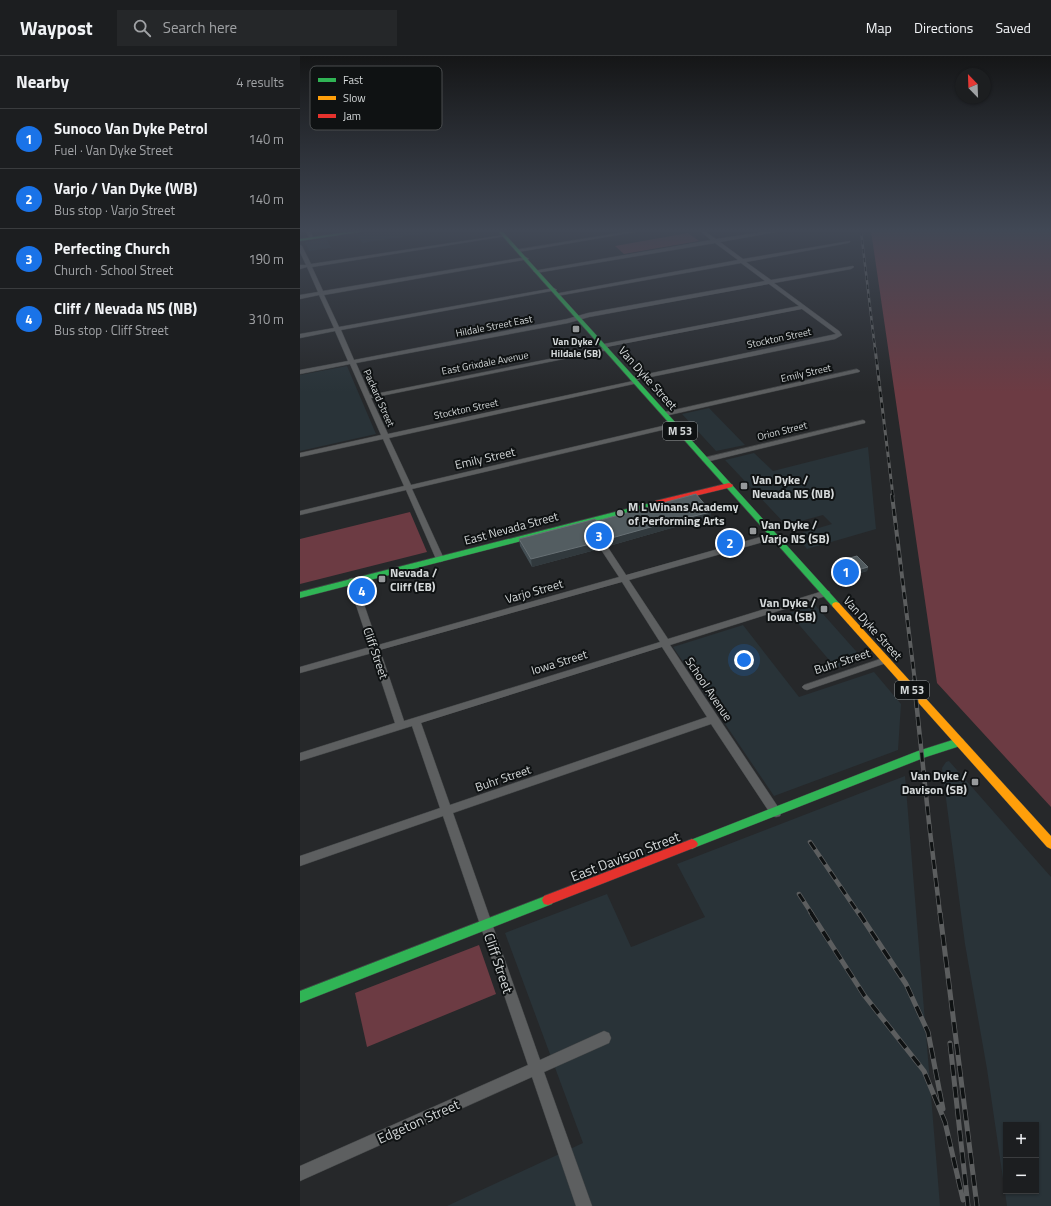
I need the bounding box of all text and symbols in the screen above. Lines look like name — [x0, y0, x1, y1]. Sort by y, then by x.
search box — [117, 10, 397, 46]
text: Waypost — [20, 13, 93, 42]
text: Search here — [163, 16, 237, 39]
icon: search — [131, 17, 153, 39]
text: Map — [866, 17, 892, 38]
text: Directions — [914, 17, 973, 38]
text: Saved — [995, 17, 1031, 38]
legend — [310, 66, 442, 130]
north arrow — [955, 68, 991, 104]
text: Nearby — [16, 69, 69, 95]
text: 4 results — [236, 72, 284, 92]
text: Fast — [343, 72, 363, 88]
text: Slow — [343, 90, 366, 106]
text: Jam — [343, 108, 361, 124]
text: Sunoco Van Dyke Petrol — [54, 117, 208, 140]
text: 1 — [25, 129, 33, 149]
text: 140 m — [248, 129, 284, 149]
text: Fuel · Van Dyke Street — [54, 140, 173, 160]
text: Varjo / Van Dyke (WB) — [54, 177, 197, 200]
text: 2 — [25, 189, 33, 209]
text: 140 m — [248, 189, 284, 209]
text: Bus stop · Varjo Street — [54, 200, 175, 220]
text: Perfecting Church — [54, 237, 170, 260]
text: 3 — [25, 249, 33, 269]
text: 190 m — [248, 249, 284, 269]
text: Church · School Street — [54, 260, 173, 280]
text: Cliff / Nevada NS (NB) — [54, 297, 197, 320]
text: 4 — [25, 309, 33, 329]
text: 310 m — [248, 309, 284, 329]
street label: Hildale Street East — [454, 311, 534, 341]
text: Bus stop · Cliff Street — [54, 320, 169, 340]
marker: Van Dyke / Hildale (SB) — [571, 324, 581, 334]
street label: Stockton Street — [745, 324, 813, 352]
place label: Van Dyke / Hildale (SB) — [551, 334, 601, 361]
street label: Van Dyke Street — [614, 342, 683, 415]
street label: East Grixdale Avenue — [440, 347, 530, 379]
street label: Emily Street — [779, 360, 833, 386]
street label: Packard Street — [360, 367, 399, 430]
street label: Stockton Street — [432, 395, 500, 423]
street label: Orion Street — [755, 417, 809, 444]
road number: M 53 — [663, 422, 697, 440]
street label: Emily Street — [453, 442, 518, 474]
place label: Van Dyke / Nevada NS (NB) — [752, 470, 834, 503]
marker: Van Dyke / Nevada NS (NB) — [739, 481, 749, 491]
place label: M L Winans Academy of Performing Arts — [628, 497, 739, 530]
street label: East Nevada Street — [462, 506, 561, 550]
marker: M L Winans Academy of Performing Arts — [615, 508, 625, 518]
place label: Van Dyke / Varjo NS (SB) — [761, 515, 830, 548]
pin: 3 — [586, 521, 612, 551]
marker: Van Dyke / Varjo NS (SB) — [748, 526, 758, 536]
pin: 2 — [717, 528, 743, 558]
pin: 1 — [833, 557, 859, 587]
place label: Nevada / Cliff (EB) — [390, 563, 438, 596]
street label: Varjo Street — [503, 573, 566, 608]
marker: Nevada / Cliff (EB) — [377, 574, 387, 584]
pin: 4 — [349, 576, 375, 606]
street label: Van Dyke Street — [839, 592, 908, 665]
place label: Van Dyke / Iowa (SB) — [760, 593, 816, 626]
marker: Van Dyke / Iowa (SB) — [819, 604, 829, 614]
street label: Cliff Street — [358, 625, 394, 682]
street label: Buhr Street — [812, 643, 873, 679]
street label: Iowa Street — [529, 644, 590, 680]
your location — [734, 650, 754, 670]
street label: School Avenue — [680, 653, 738, 725]
road number: M 53 — [895, 681, 929, 699]
street label: Buhr Street — [473, 759, 534, 796]
place label: Van Dyke / Davison (SB) — [902, 766, 967, 799]
marker: Van Dyke / Davison (SB) — [970, 777, 980, 787]
street label: East Davison Street — [567, 825, 683, 887]
street label: Cliff Street — [479, 930, 519, 996]
street label: Edgeton Street — [373, 1093, 463, 1149]
map controls — [1003, 1122, 1039, 1194]
button: + — [1003, 1122, 1039, 1158]
button: − — [1003, 1158, 1039, 1194]

